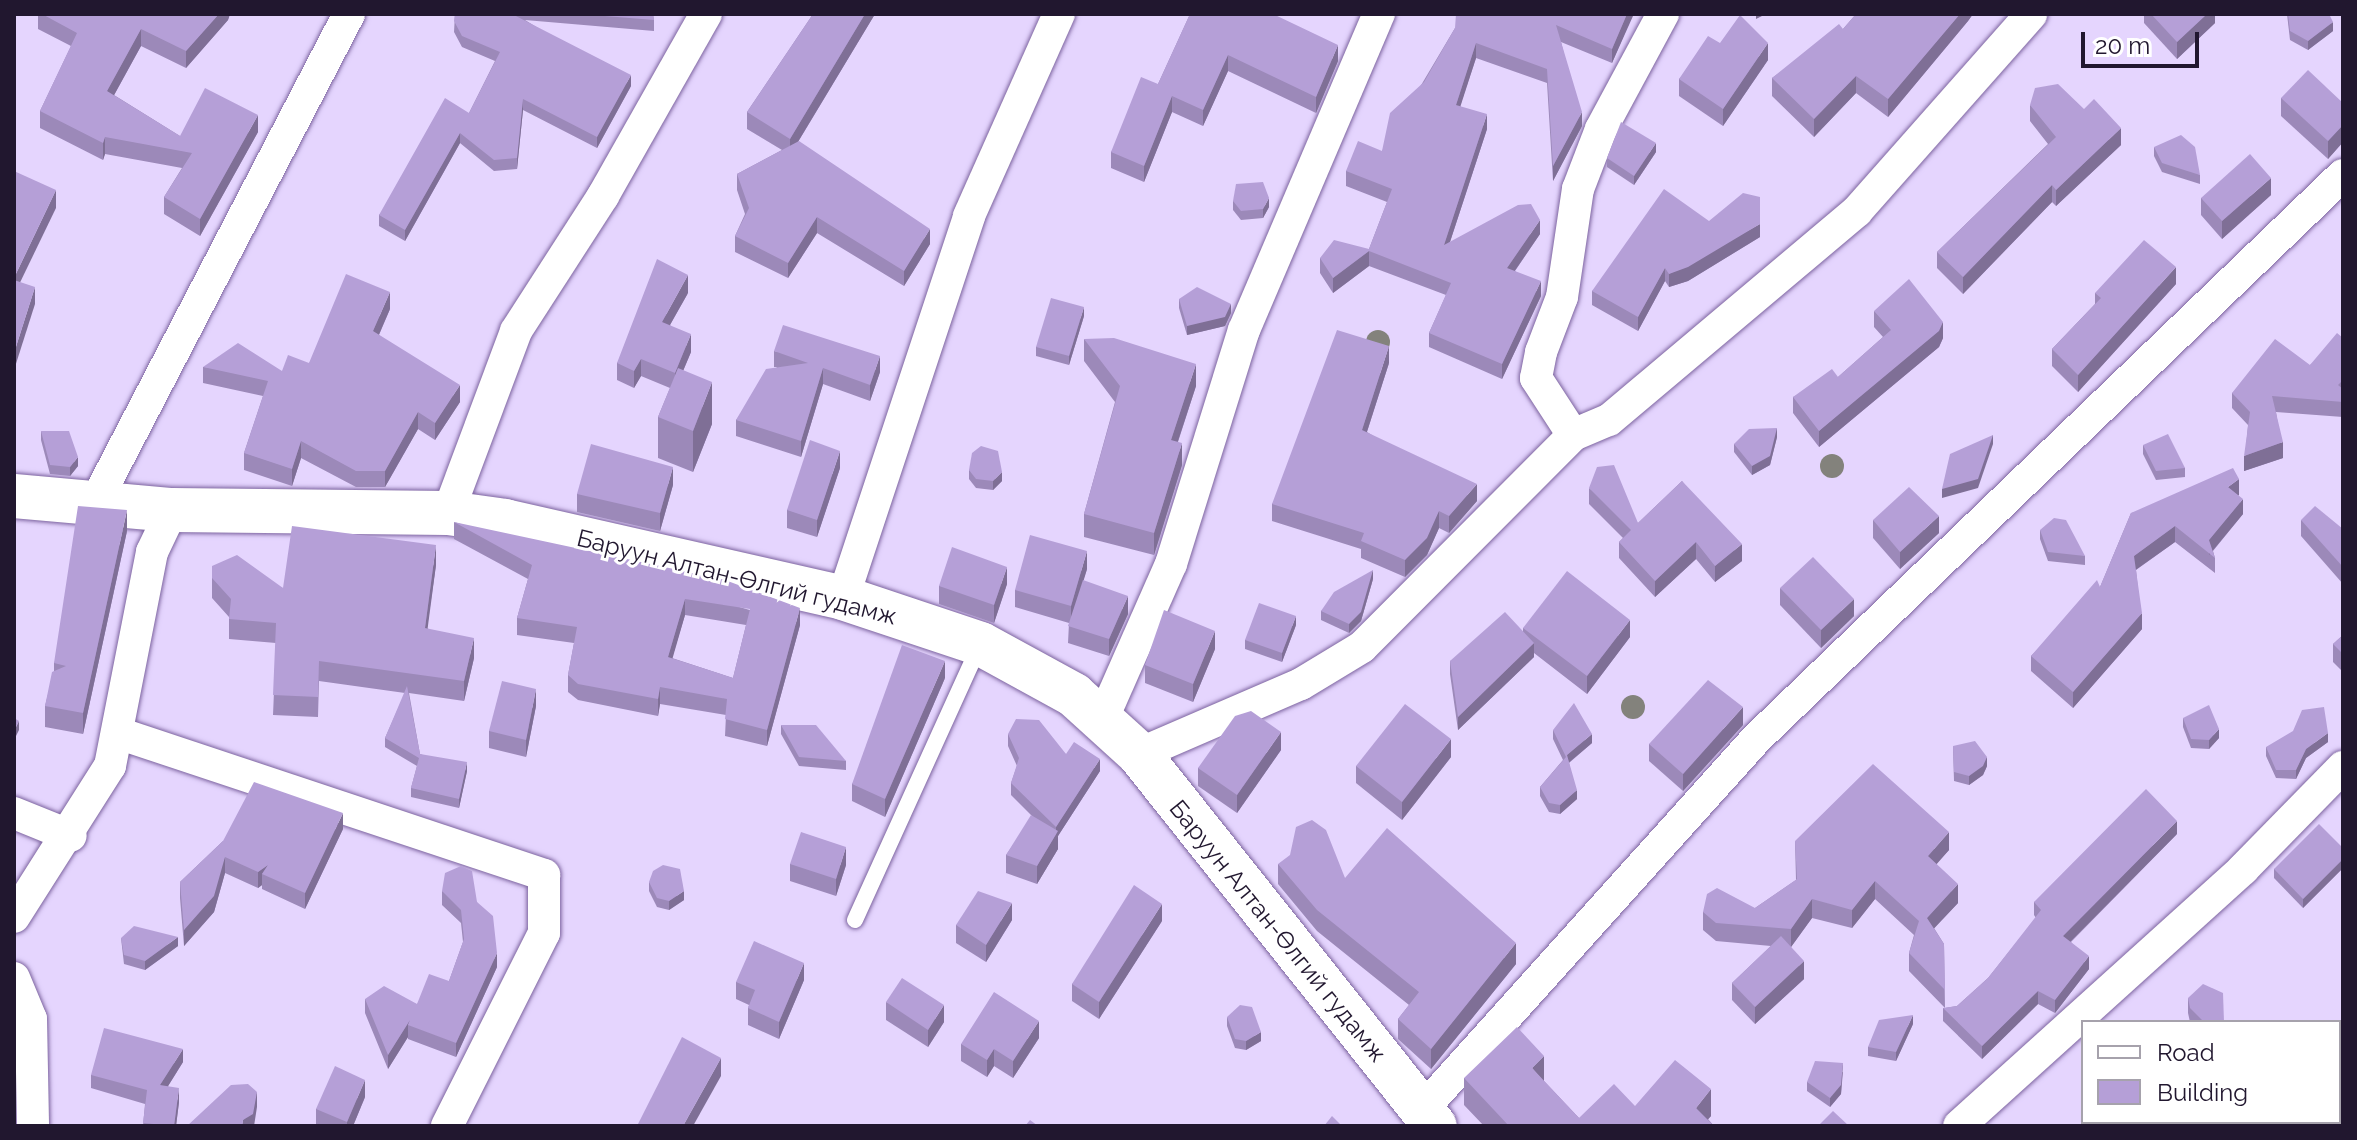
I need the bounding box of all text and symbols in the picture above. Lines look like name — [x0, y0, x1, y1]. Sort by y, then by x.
scale bar — [2085, 16, 2203, 66]
text: 20 m — [2095, 31, 2150, 60]
street label: Баруун Алтан-Өлгий гудамж — [574, 523, 900, 631]
street label: Баруун Алтан-Өлгий гудамж — [1163, 794, 1393, 1068]
legend — [2081, 1020, 2341, 1124]
text: Road — [2157, 1038, 2215, 1067]
text: Building — [2157, 1078, 2248, 1107]

